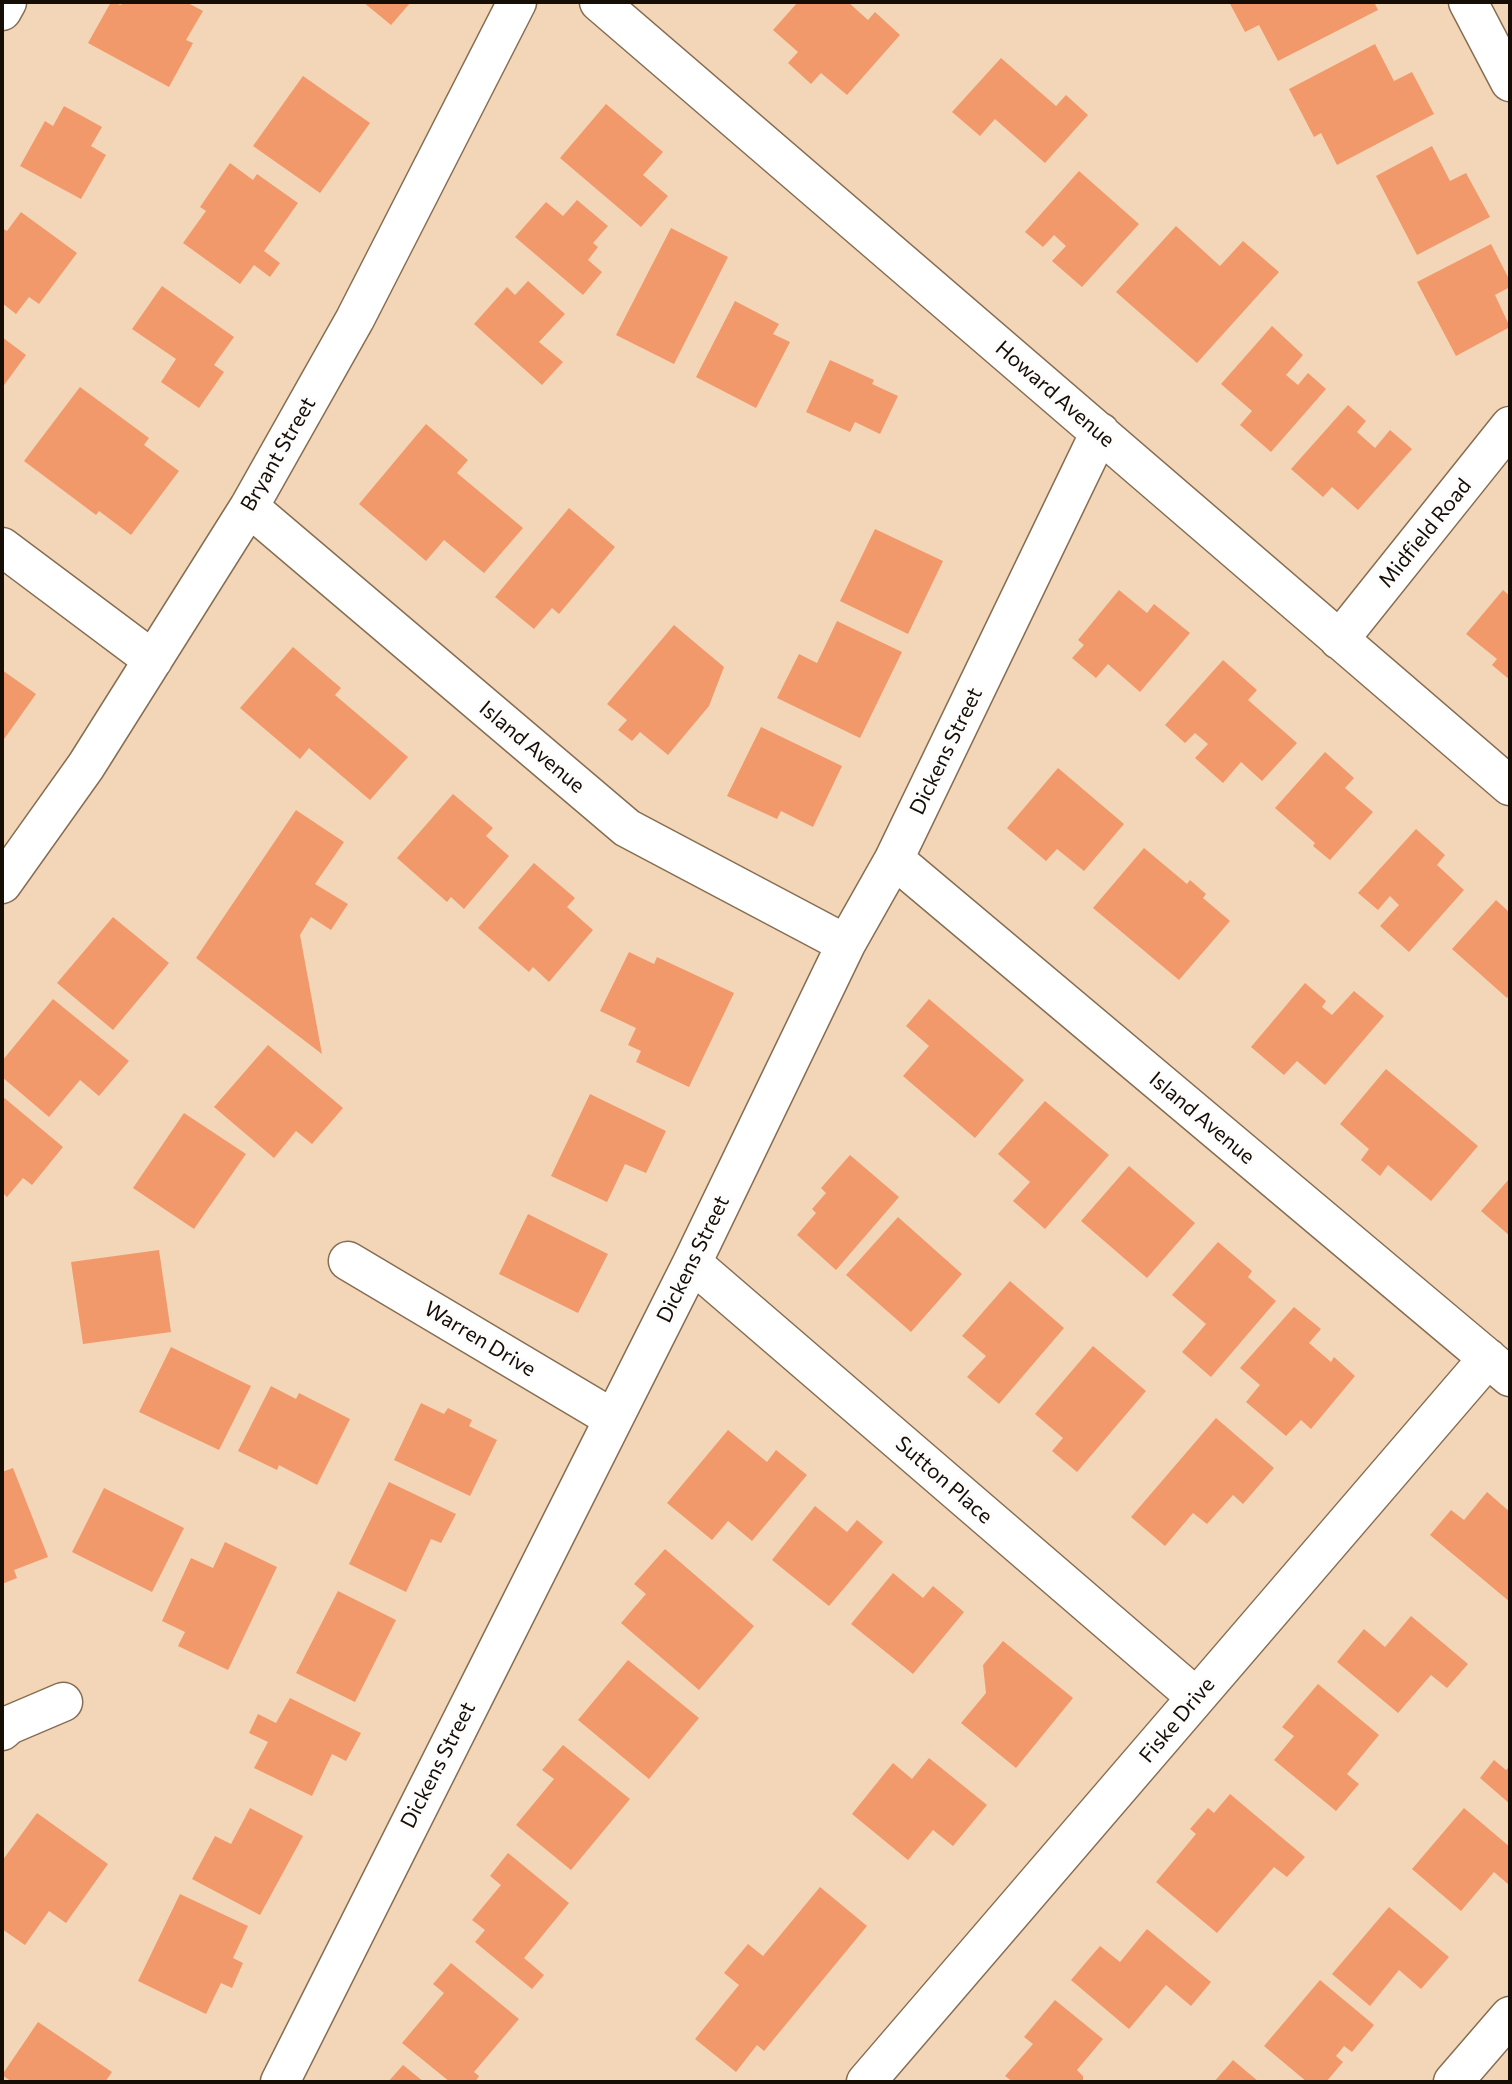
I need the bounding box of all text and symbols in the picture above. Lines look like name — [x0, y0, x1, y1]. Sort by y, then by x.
street label: Howard Avenue — [990, 335, 1120, 453]
street label: Bryant Street — [235, 392, 321, 516]
street label: Midfield Road — [1373, 473, 1477, 593]
street label: Dickens Street — [904, 683, 988, 819]
street label: Island Avenue — [474, 696, 590, 798]
street label: Island Avenue — [1144, 1067, 1260, 1169]
street label: Dickens Street — [651, 1191, 735, 1327]
street label: Warren Drive — [420, 1296, 540, 1382]
street label: Sutton Place — [890, 1431, 998, 1529]
street label: Fiske Drive — [1134, 1672, 1220, 1768]
street label: Dickens Street — [395, 1698, 481, 1832]

